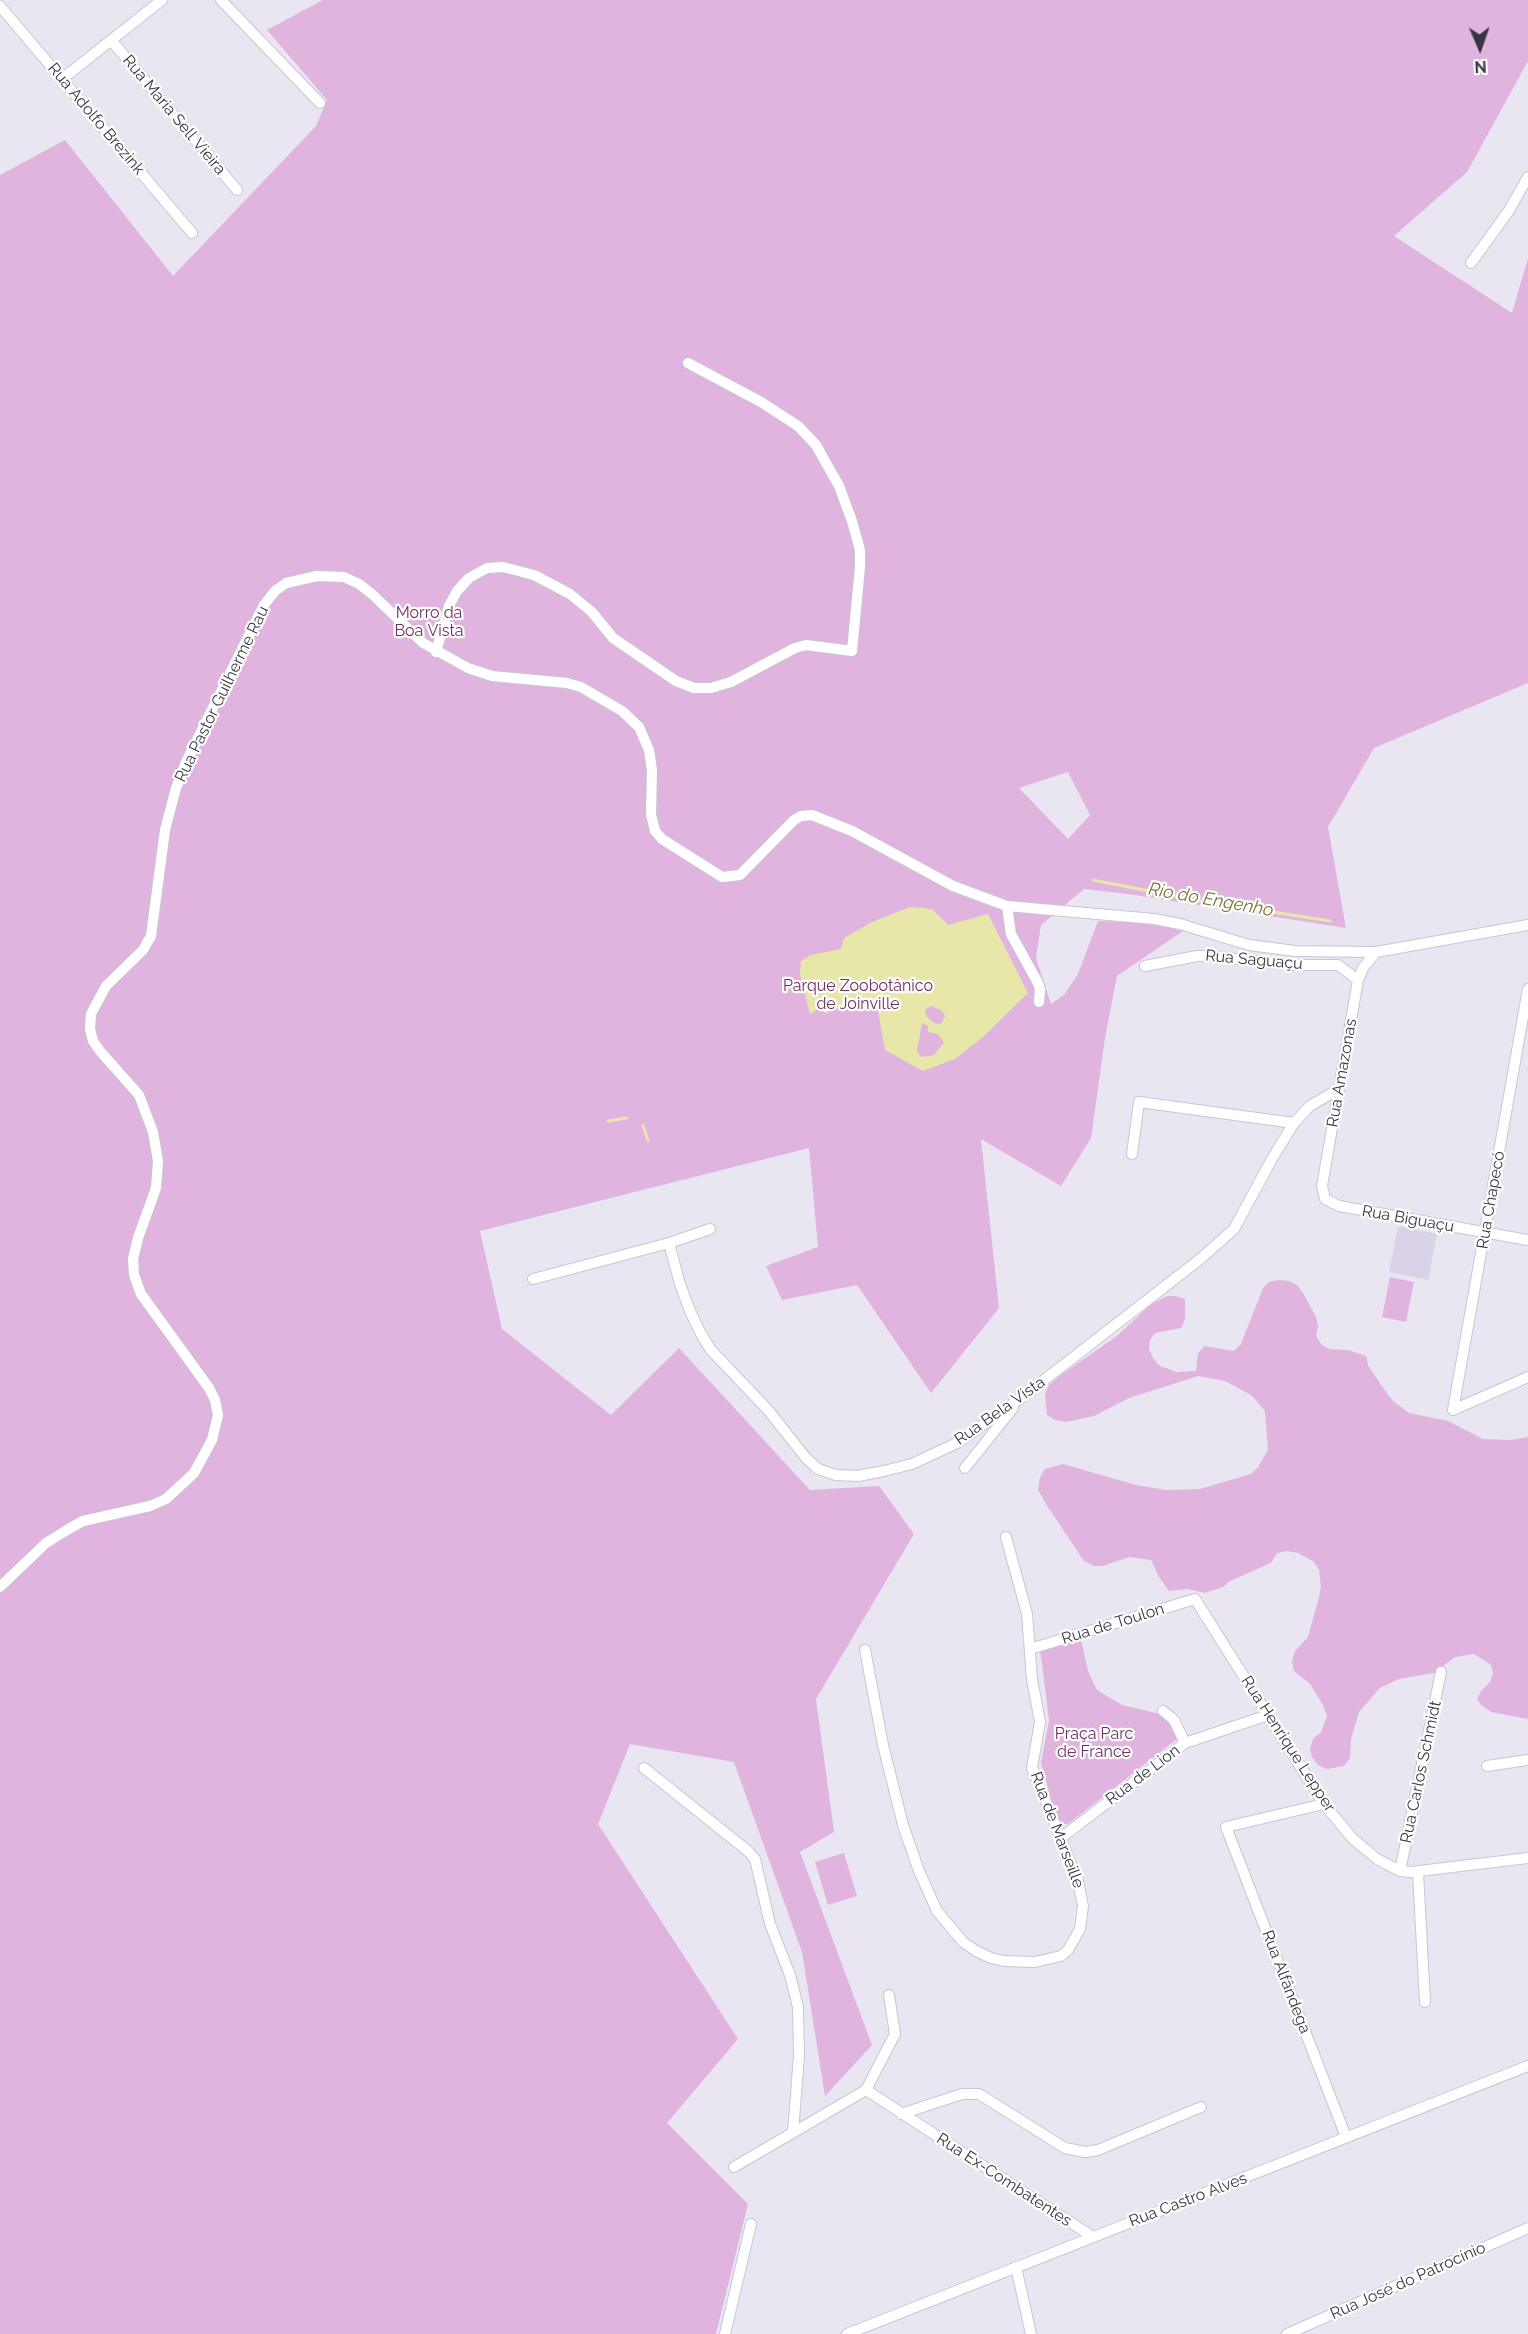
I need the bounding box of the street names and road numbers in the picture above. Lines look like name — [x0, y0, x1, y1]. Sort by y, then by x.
street label: Rua Maria Sell Vieira — [118, 51, 230, 179]
street label: Rua Adolfo Brezink — [44, 59, 148, 179]
street label: Rua Pastor Guilherme Rau — [171, 603, 273, 785]
street label: Rua Saguaçu — [1205, 946, 1303, 974]
street label: Rua Amazonas — [1323, 1017, 1361, 1129]
street label: Rua Chapecó — [1473, 1150, 1509, 1250]
street label: Rua Biguaçu — [1360, 1201, 1456, 1237]
street label: Rua Bela Vista — [951, 1373, 1049, 1449]
street label: Rua de Toulon — [1059, 1599, 1167, 1649]
street label: Rua Henrique Lepper — [1237, 1672, 1339, 1816]
street label: Rua Carlos Schmidt — [1397, 1699, 1445, 1845]
street label: Rua de Lion — [1102, 1741, 1184, 1809]
street label: Rua de Marseille — [1026, 1769, 1088, 1891]
street label: Rua Alfândega — [1257, 1928, 1315, 2036]
street label: Rua Ex-Combatentes — [933, 2129, 1075, 2231]
street label: Rua Castro Alves — [1126, 2169, 1250, 2231]
street label: Rua José do Patrocínio — [1327, 2238, 1489, 2324]

